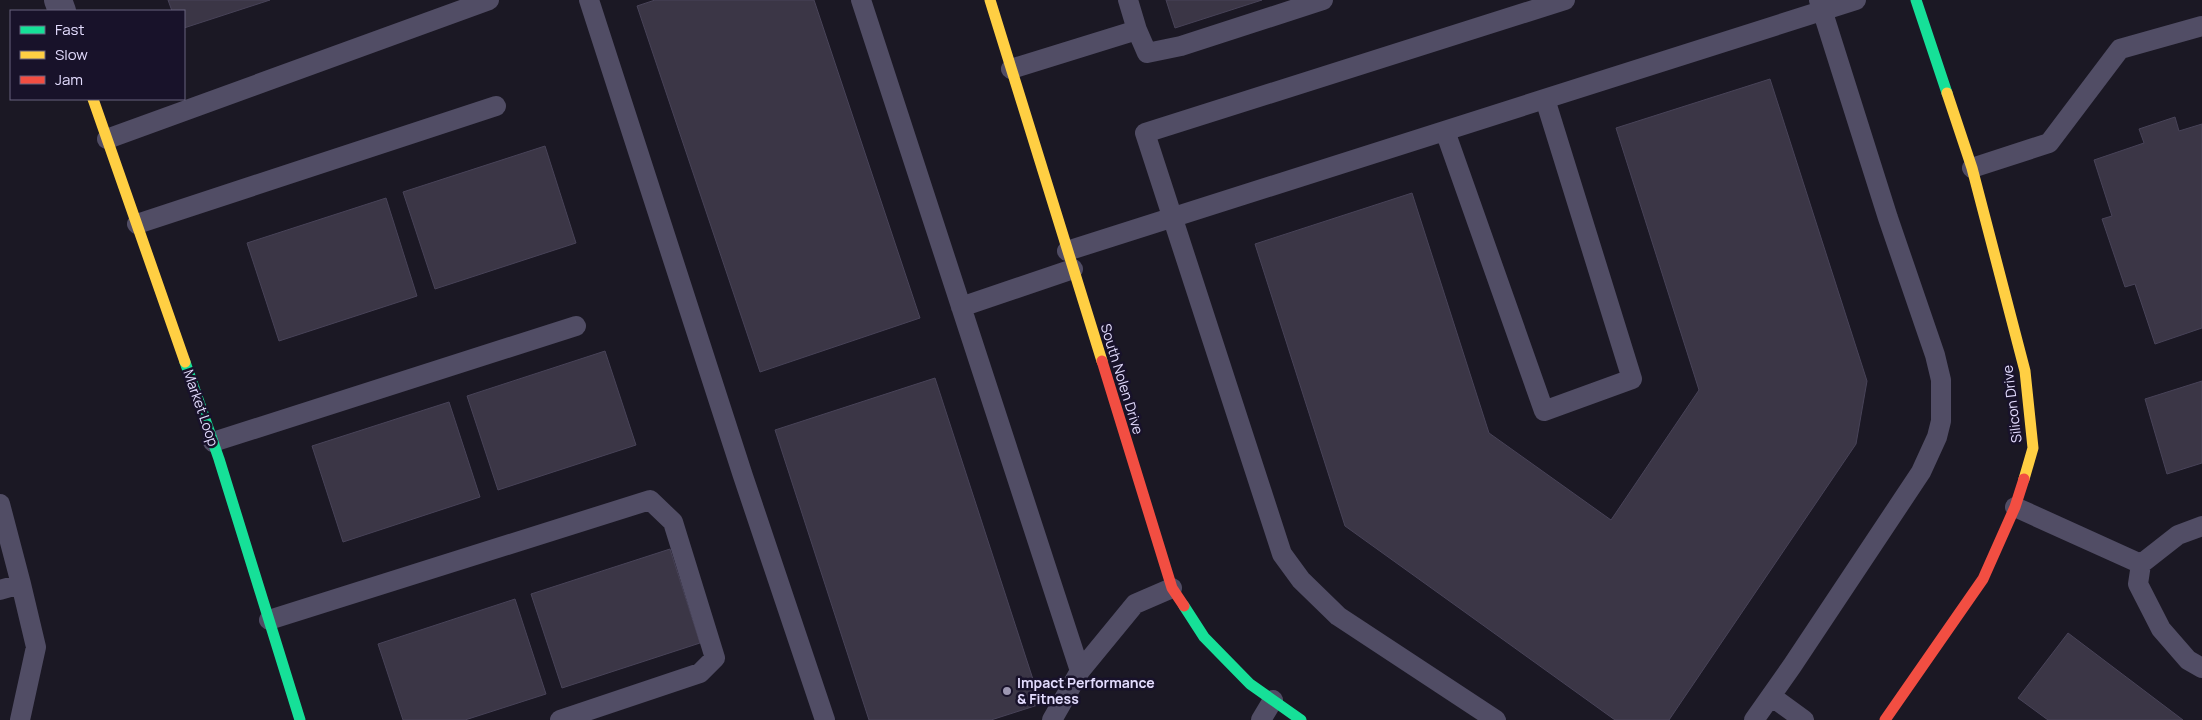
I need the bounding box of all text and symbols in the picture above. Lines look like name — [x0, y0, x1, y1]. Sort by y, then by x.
legend — [10, 10, 185, 100]
text: Fast — [55, 19, 84, 40]
text: Slow — [55, 44, 88, 65]
text: Jam — [55, 69, 83, 90]
street label: South Nolen Drive — [1097, 321, 1148, 437]
street label: Silicon Drive — [1997, 364, 2026, 444]
street label: Market Loop — [179, 367, 223, 449]
place label: Impact Performance & Fitness — [1017, 673, 1155, 708]
marker: Impact Performance & Fitness — [1001, 685, 1013, 697]

